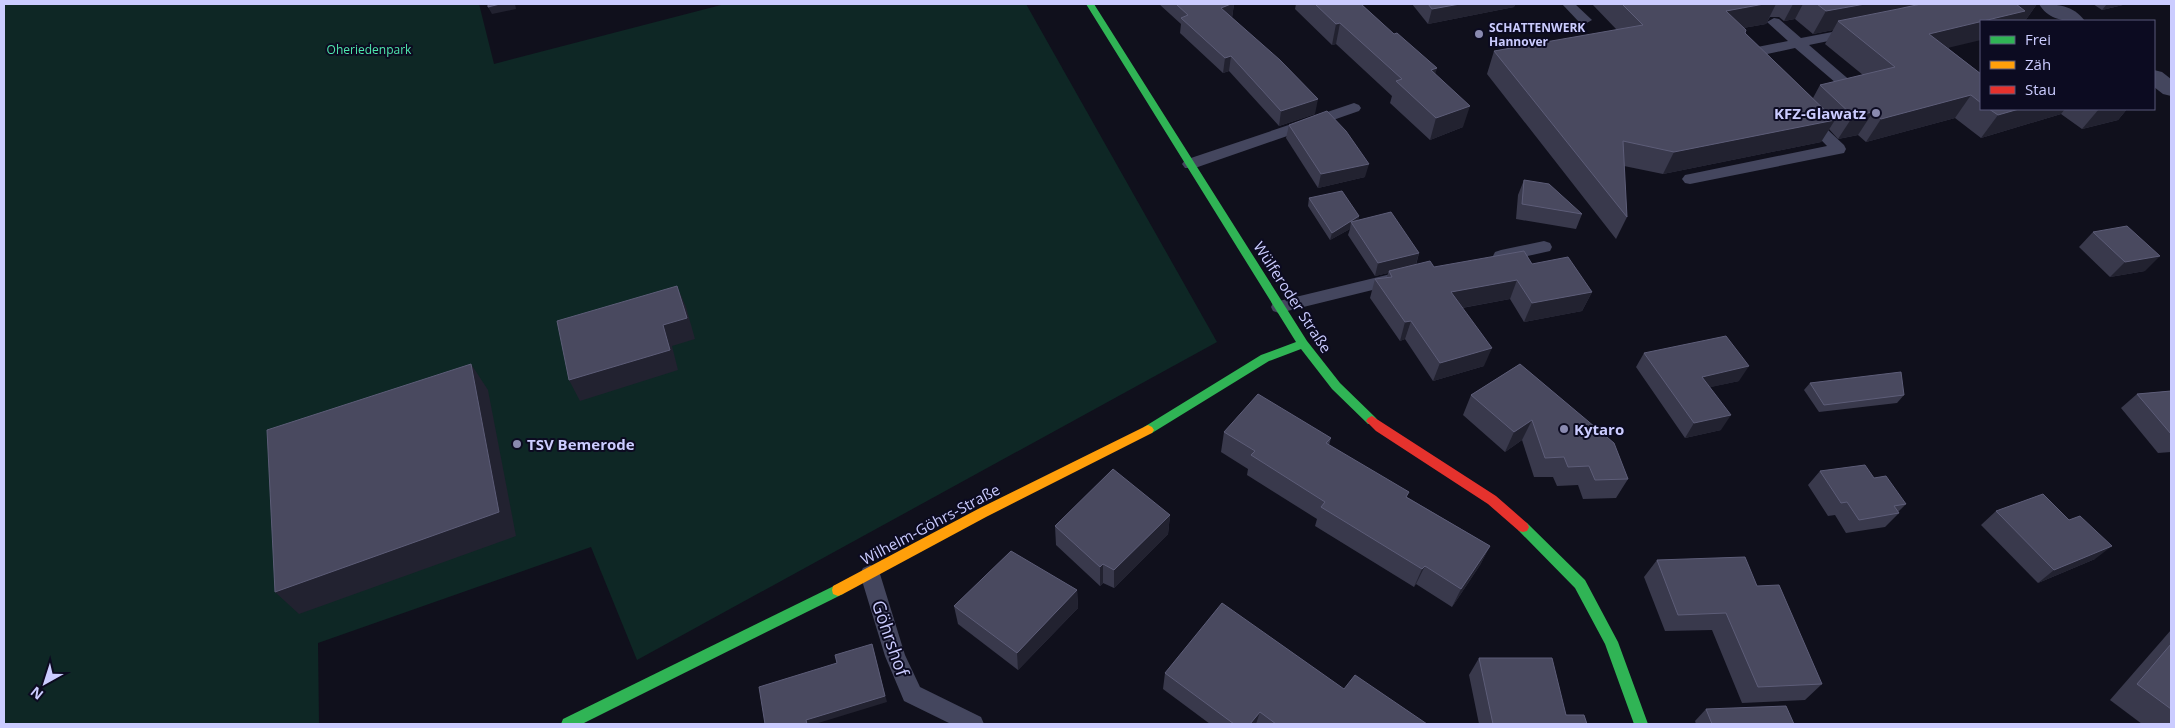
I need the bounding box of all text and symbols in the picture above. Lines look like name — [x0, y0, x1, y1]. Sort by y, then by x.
place label: SCHATTENWERK Hannover — [1489, 19, 1585, 50]
legend — [1980, 20, 2155, 110]
marker: SCHATTENWERK Hannover — [1473, 28, 1485, 40]
text: Frei — [2025, 29, 2051, 49]
park label: Oheriedenpark — [327, 41, 412, 58]
text: Zäh — [2025, 54, 2051, 74]
text: Stau — [2025, 79, 2056, 99]
place label: KFZ-Glawatz — [1774, 103, 1866, 123]
marker: KFZ-Glawatz — [1870, 107, 1882, 119]
street label: Wülferoder Straße — [1250, 238, 1336, 356]
place label: Kytaro — [1574, 419, 1624, 439]
marker: Kytaro — [1558, 423, 1570, 435]
place label: TSV Bemerode — [527, 434, 635, 454]
marker: TSV Bemerode — [511, 438, 523, 450]
street label: Wilhelm-Göhrs-Straße — [857, 479, 1003, 569]
street label: Göhrshof — [867, 597, 915, 680]
north arrow — [20, 658, 70, 708]
text: N — [26, 683, 47, 704]

